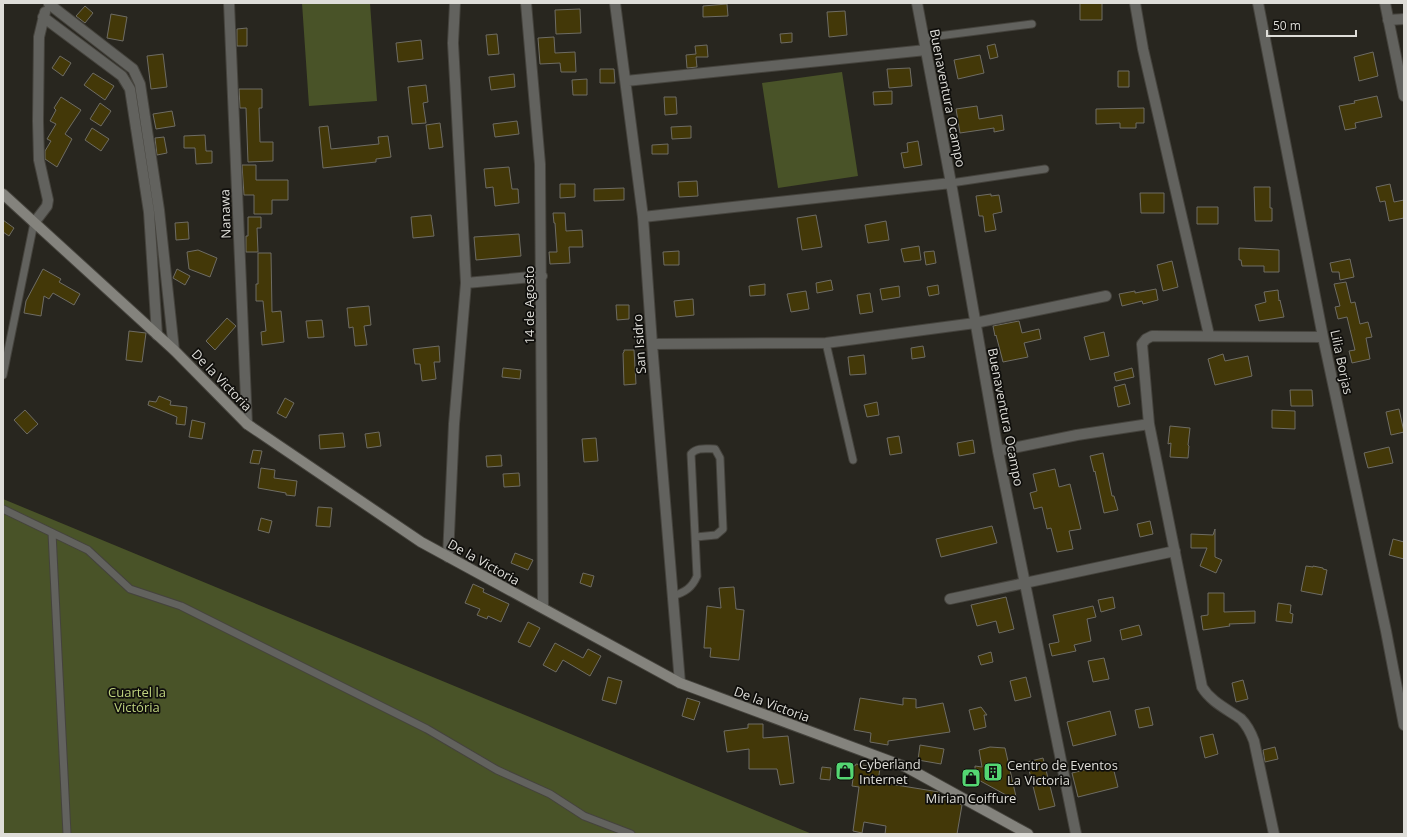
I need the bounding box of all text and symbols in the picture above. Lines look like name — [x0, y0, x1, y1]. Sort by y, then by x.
scale bar — [1267, 12, 1356, 38]
text: 50 m — [1273, 17, 1301, 34]
street label: Buenaventura Ocampo — [926, 27, 970, 169]
street label: Nanawa — [215, 189, 235, 239]
street label: 14 de Agosto — [520, 266, 538, 344]
street label: San Isidro — [628, 313, 650, 375]
street label: Lilia Borjas — [1326, 328, 1358, 396]
street label: De la Victoria — [188, 345, 256, 415]
street label: Buenaventura Ocampo — [984, 346, 1028, 488]
street label: De la Victoria — [445, 535, 523, 589]
street label: De la Victoria — [732, 682, 812, 726]
park label: Cuartel la Victória — [108, 683, 166, 716]
place label: Cyberland Internet — [859, 755, 921, 788]
place label: Centro de Eventos La Victoria — [1007, 756, 1118, 789]
shop icon: Cyberland Internet — [834, 760, 856, 782]
building icon: Centro de Eventos La Victoria — [982, 761, 1004, 783]
shop icon: Mirian Coiffure — [960, 767, 982, 789]
place label: Mirian Coiffure — [926, 789, 1016, 807]

